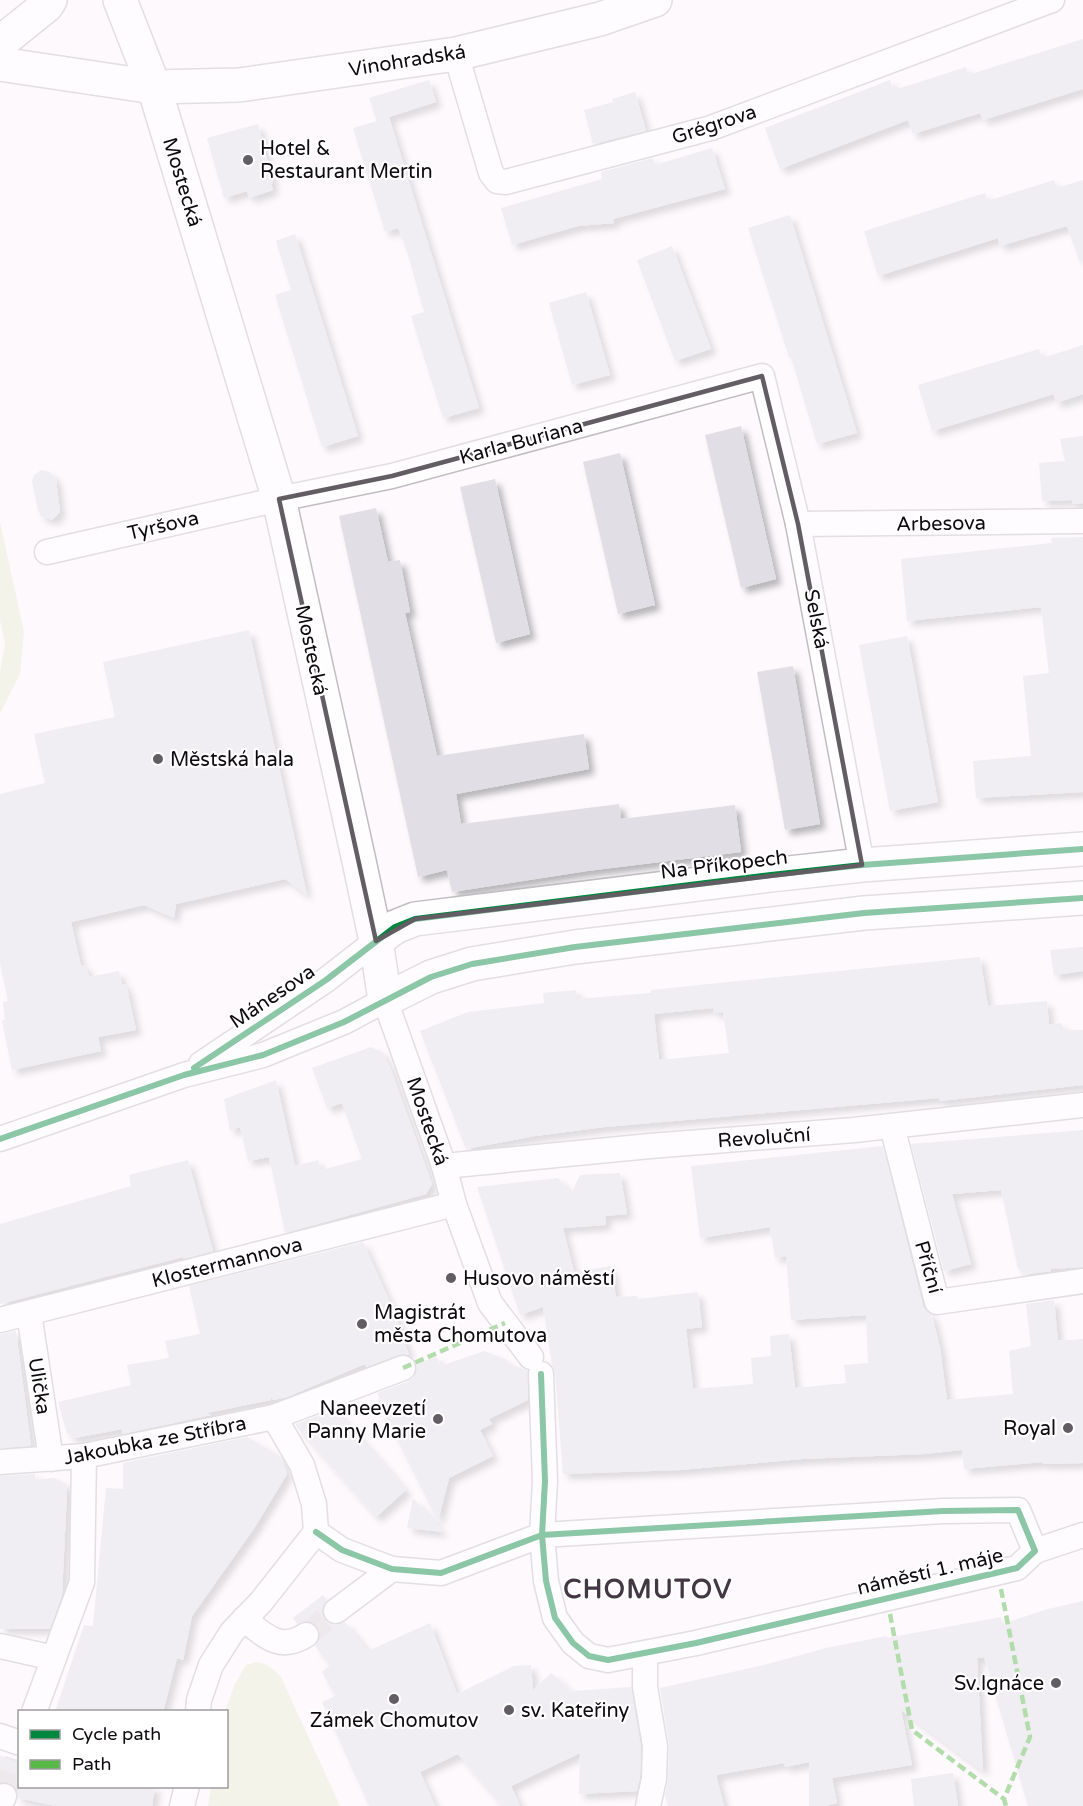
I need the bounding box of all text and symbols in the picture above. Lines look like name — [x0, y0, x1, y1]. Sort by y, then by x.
street label: Vinohradská — [347, 40, 467, 82]
street label: Grégrova — [669, 100, 760, 150]
street label: Mostecká — [157, 135, 207, 230]
place label: Hotel & Restaurant Mertin — [260, 137, 433, 184]
marker: Hotel & Restaurant Mertin — [241, 153, 255, 167]
street label: Karla Buriana — [457, 414, 586, 470]
street label: Tyršova — [125, 506, 201, 546]
street label: Arbesova — [896, 511, 986, 537]
street label: Selská — [798, 587, 834, 651]
street label: Mostecká — [290, 603, 332, 698]
place label: Městská hala — [170, 748, 294, 772]
marker: Městská hala — [151, 752, 165, 766]
street label: Na Příkopech — [659, 845, 789, 885]
street label: Mánesova — [225, 960, 320, 1034]
street label: Mostecká — [401, 1074, 453, 1169]
street label: Revoluční — [717, 1123, 811, 1153]
street label: Klostermannova — [150, 1233, 305, 1293]
street label: Příční — [909, 1238, 947, 1296]
place label: Husovo náměstí — [463, 1267, 615, 1291]
marker: Husovo náměstí — [444, 1271, 458, 1285]
place label: Magistrát města Chomutova — [374, 1301, 547, 1348]
marker: Magistrát města Chomutova — [355, 1317, 369, 1331]
street label: Ulička — [23, 1356, 55, 1416]
place label: Naneevzetí Panny Marie — [307, 1397, 426, 1444]
street label: Jakoubka ze Stříbra — [62, 1412, 249, 1470]
marker: Naneevzetí Panny Marie — [431, 1412, 445, 1426]
place label: Royal — [1003, 1417, 1056, 1441]
marker: Royal — [1061, 1421, 1075, 1435]
street label: náměstí 1. máje — [855, 1543, 1006, 1600]
district label: CHOMUTOV — [563, 1574, 733, 1605]
place label: Sv.Ignáce — [954, 1672, 1044, 1696]
marker: Sv.Ignáce — [1049, 1676, 1063, 1690]
marker: Zámek Chomutov — [387, 1692, 401, 1706]
place label: sv. Kateřiny — [521, 1699, 630, 1723]
marker: sv. Kateřiny — [502, 1703, 516, 1717]
place label: Zámek Chomutov — [310, 1709, 479, 1733]
legend — [18, 1710, 228, 1788]
text: Cycle path — [72, 1723, 161, 1745]
text: Path — [72, 1753, 111, 1775]

